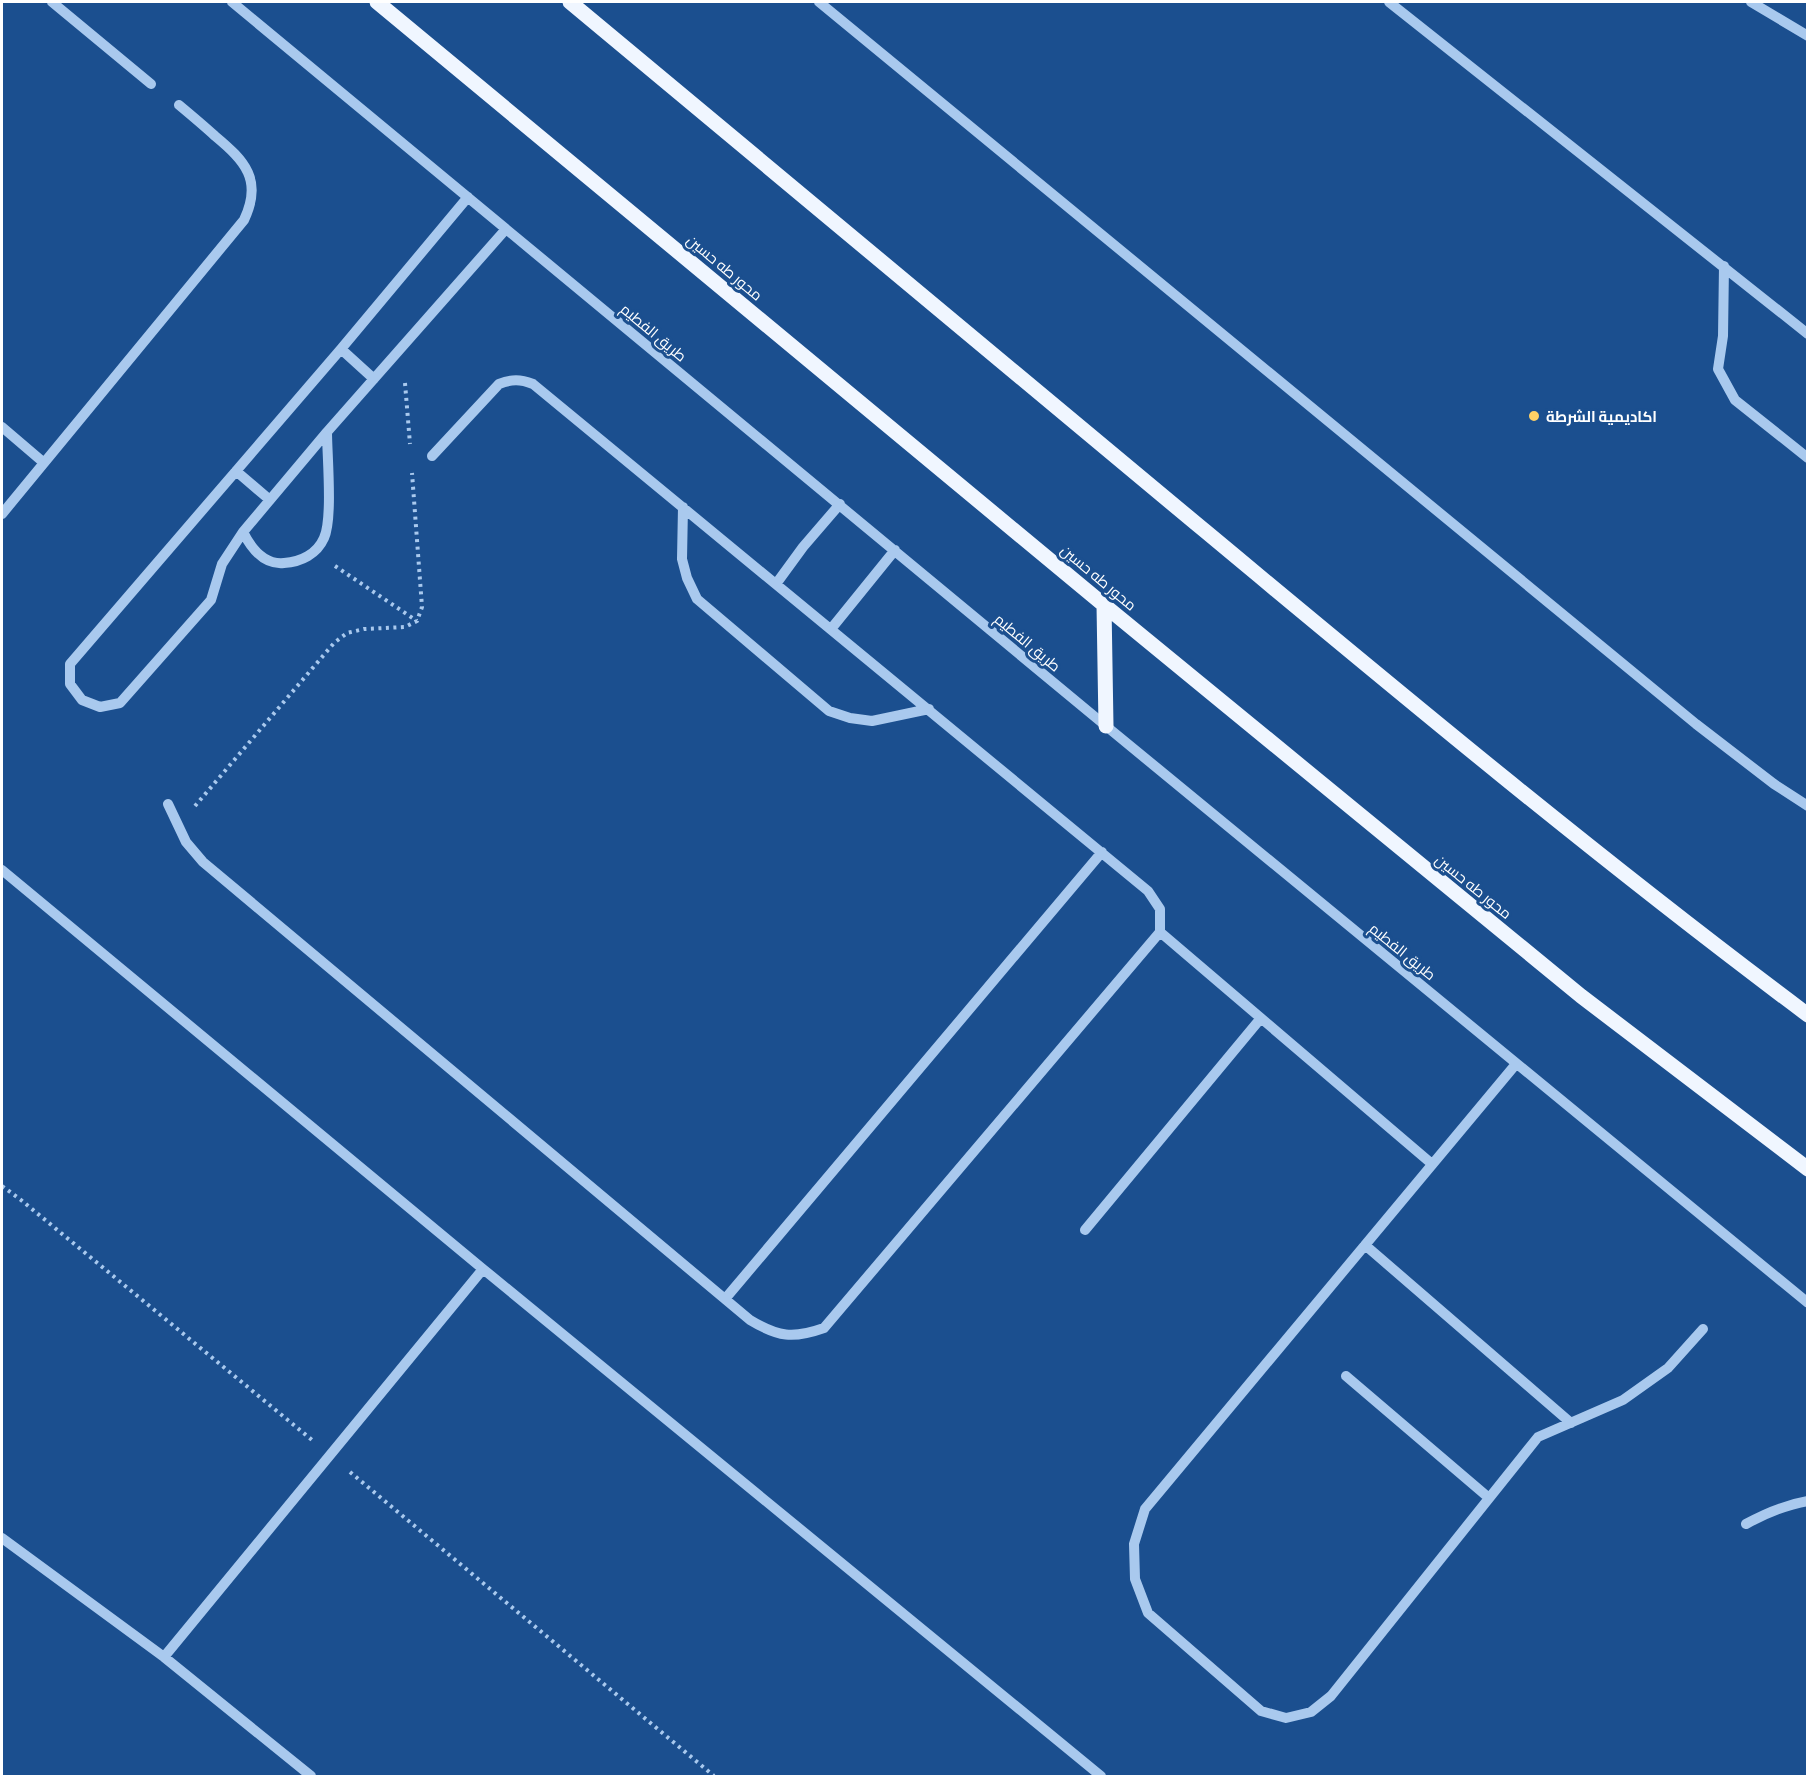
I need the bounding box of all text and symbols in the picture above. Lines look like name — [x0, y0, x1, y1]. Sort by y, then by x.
street label: محور طه حسين — [682, 230, 766, 305]
street label: طريق الفطيم — [616, 299, 691, 366]
place label: اكاديمية الشرطة — [1546, 407, 1657, 426]
marker: اكاديمية الشرطة — [1527, 409, 1541, 423]
street label: محور طه حسين — [1056, 540, 1140, 615]
street label: طريق الفطيم — [990, 609, 1065, 676]
street label: محور طه حسين — [1431, 850, 1516, 924]
street label: طريق الفطيم — [1365, 919, 1440, 985]

